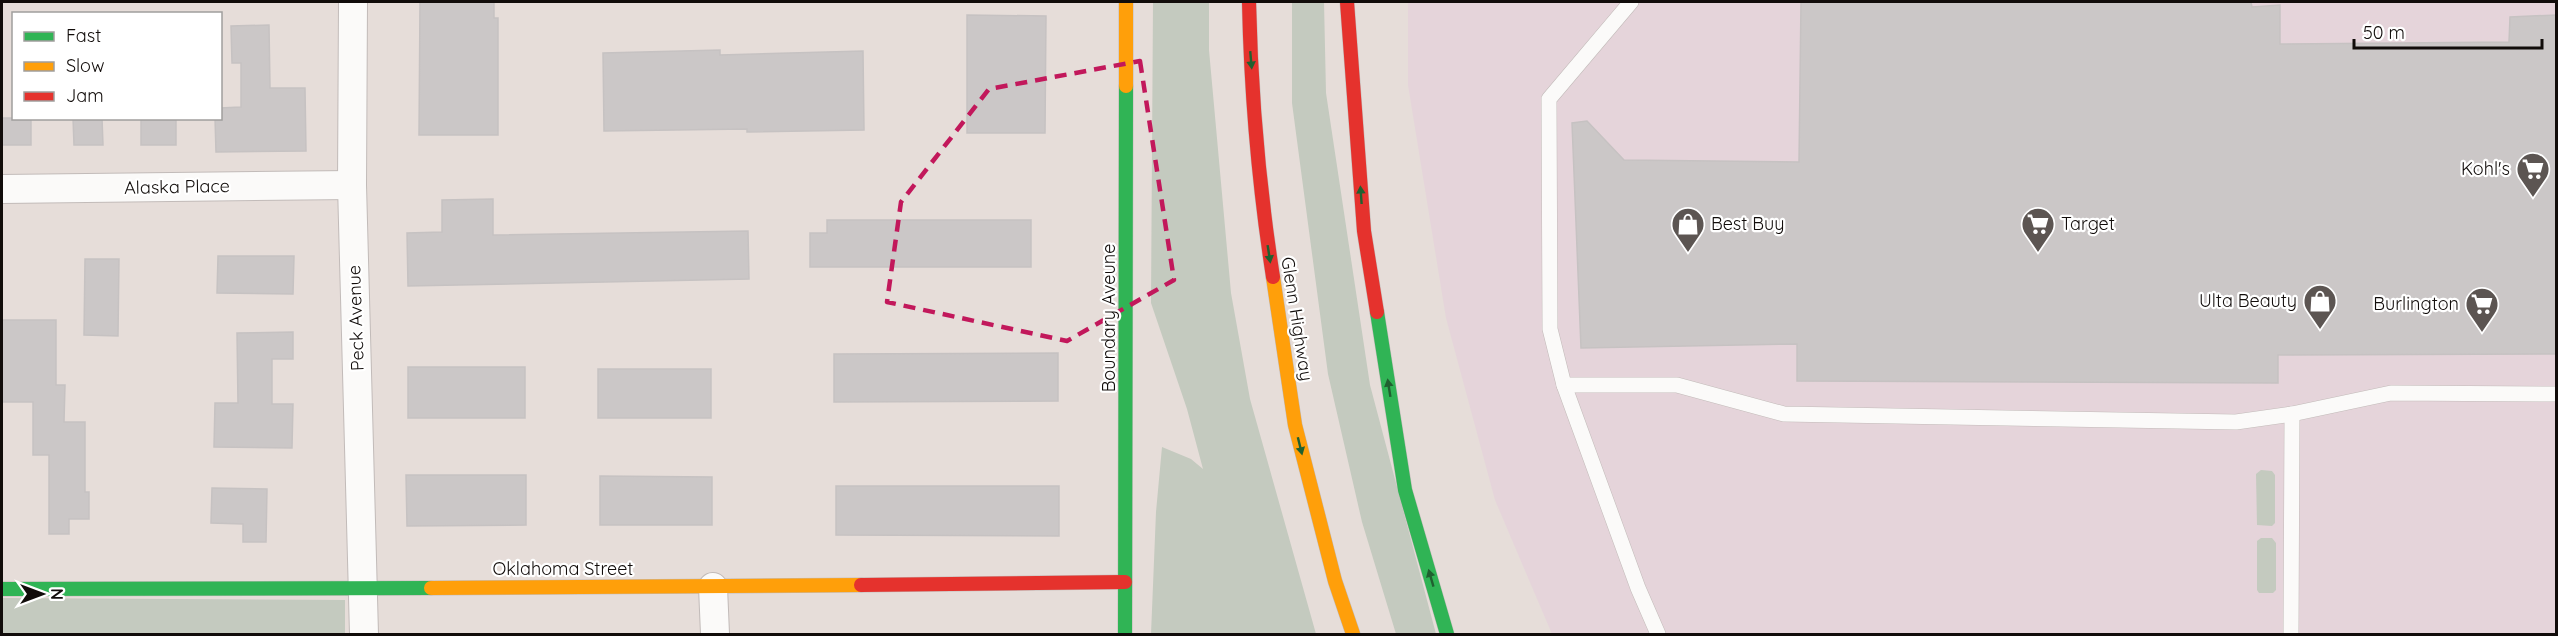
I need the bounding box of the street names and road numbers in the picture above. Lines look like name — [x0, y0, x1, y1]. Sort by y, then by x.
street label: Alaska Place — [124, 174, 230, 199]
street label: Boundary Aveune — [1097, 244, 1120, 392]
street label: Glenn Highway — [1276, 255, 1319, 383]
street label: Peck Avenue — [342, 265, 369, 371]
street label: Oklahoma Street — [493, 557, 633, 580]

